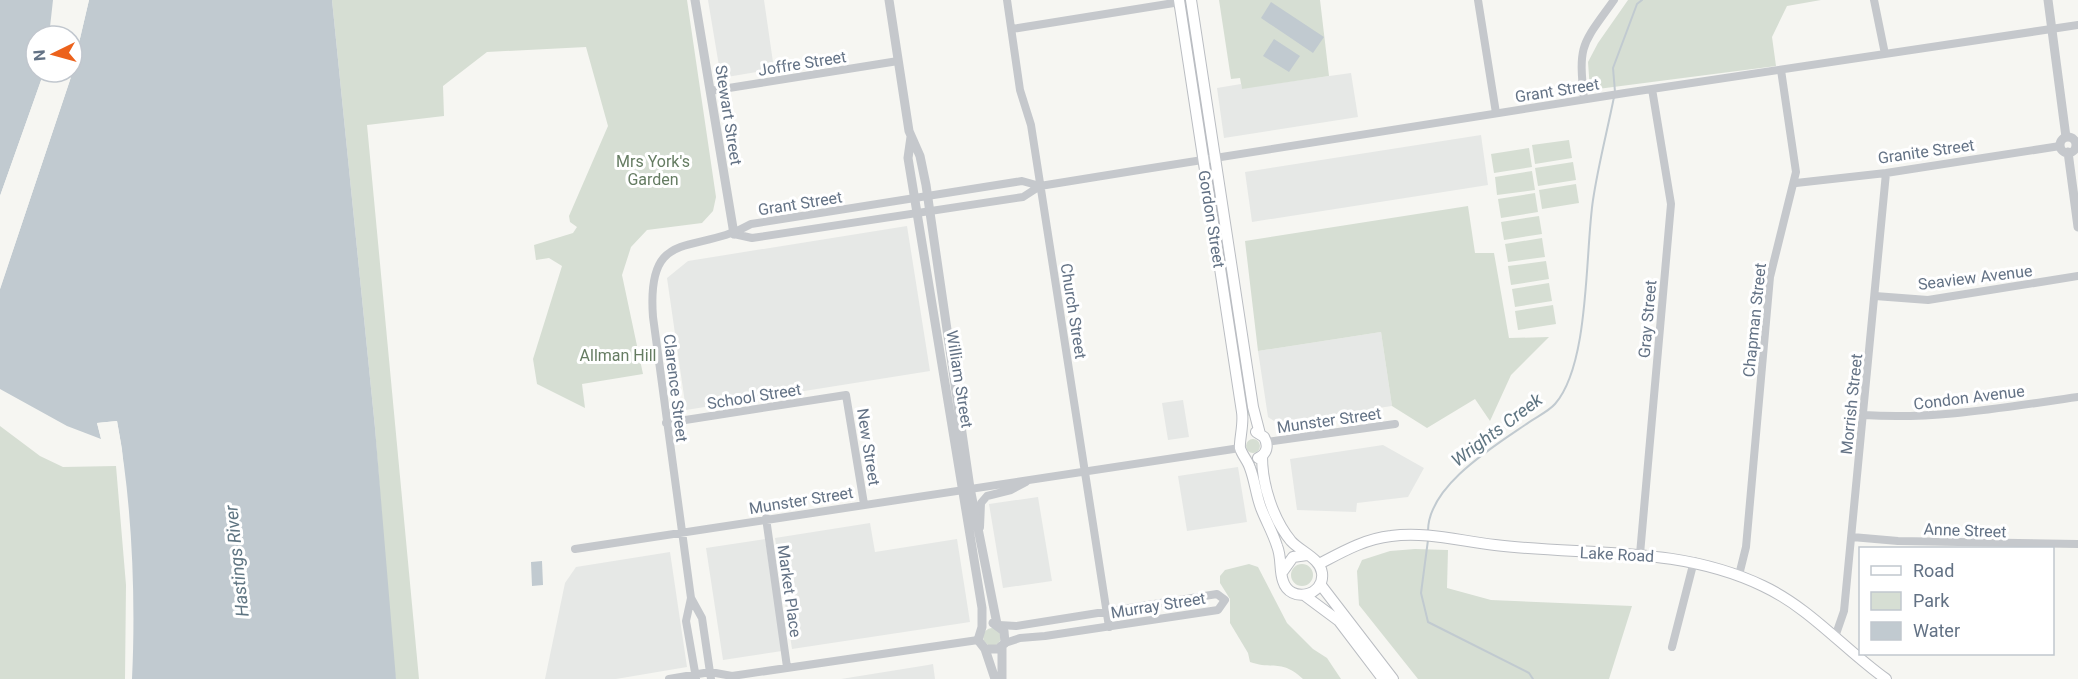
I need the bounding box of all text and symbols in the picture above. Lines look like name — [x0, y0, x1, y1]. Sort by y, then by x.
north arrow — [24, 24, 84, 84]
street label: Joffre Street — [757, 47, 848, 80]
text: N — [30, 49, 50, 62]
street label: Stewart Street — [711, 64, 746, 167]
street label: Grant Street — [1514, 74, 1601, 107]
street label: Granite Street — [1877, 135, 1976, 168]
park label: Mrs York's Garden — [616, 152, 690, 189]
street label: Gordon Street — [1194, 169, 1229, 269]
street label: Grant Street — [757, 187, 844, 220]
street label: Seaview Avenue — [1917, 261, 2033, 294]
street label: Church Street — [1057, 262, 1090, 360]
street label: Chapman Street — [1739, 262, 1770, 378]
street label: Gray Street — [1635, 279, 1660, 359]
street label: William Street — [942, 329, 977, 429]
street label: Clarence Street — [659, 333, 692, 443]
park label: Allman Hill — [580, 346, 656, 365]
street label: Morrish Street — [1837, 353, 1866, 455]
street label: School Street — [706, 380, 802, 413]
street label: Condon Avenue — [1912, 381, 2026, 414]
water label: Wrights Creek — [1447, 388, 1547, 471]
street label: Munster Street — [1276, 404, 1382, 437]
street label: New Street — [853, 407, 884, 487]
street label: Munster Street — [748, 483, 855, 518]
water label: Hastings River — [220, 503, 253, 618]
street label: Anne Street — [1923, 520, 2007, 541]
street label: Lake Road — [1579, 543, 1655, 566]
street label: Market Place — [774, 544, 805, 639]
legend — [1859, 547, 2054, 655]
text: Road — [1913, 560, 1954, 581]
street label: Murray Street — [1109, 589, 1207, 622]
text: Park — [1913, 590, 1950, 611]
text: Water — [1913, 620, 1960, 641]

